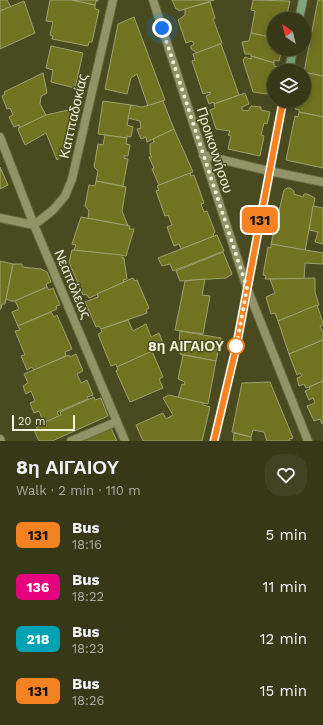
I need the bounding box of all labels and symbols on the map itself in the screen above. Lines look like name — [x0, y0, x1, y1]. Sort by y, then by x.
north arrow — [267, 12, 311, 56]
your location — [152, 18, 172, 38]
street label: Καππαδοκίας — [55, 72, 91, 160]
street label: Προικοννήσου — [194, 105, 236, 195]
line badge: 131 — [237, 207, 283, 233]
street label: Νεαπόλεως — [51, 247, 95, 321]
marker: 8η ΑΙΓΑΙΟΥ — [227, 337, 245, 355]
place label: 8η ΑΙΓΑΙΟΥ — [148, 338, 225, 354]
scale bar — [12, 413, 75, 432]

